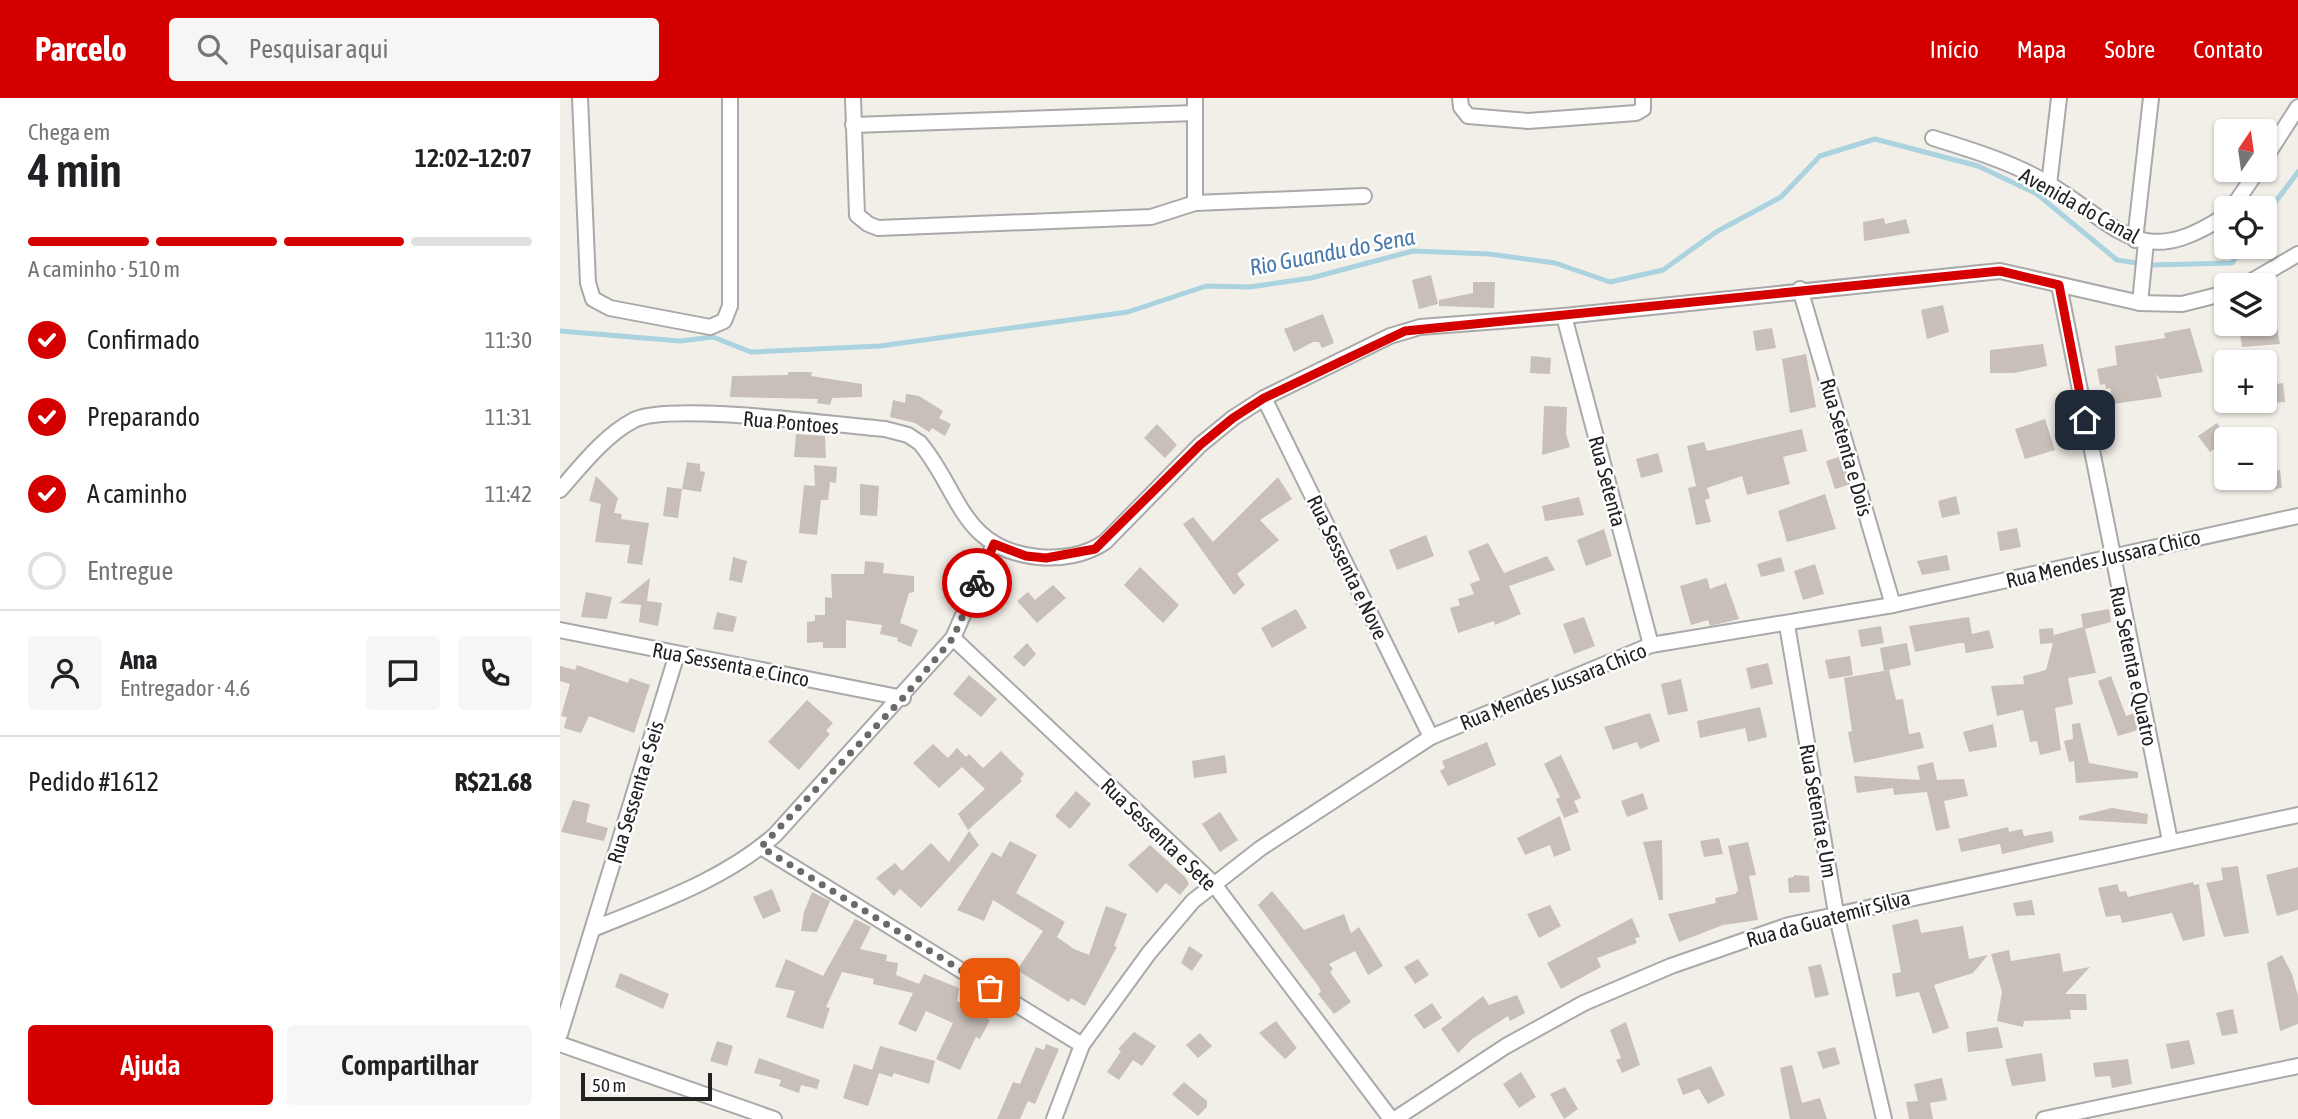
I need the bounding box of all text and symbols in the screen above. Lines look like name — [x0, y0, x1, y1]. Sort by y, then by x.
search box — [169, 18, 659, 81]
text: Parcelo — [35, 30, 127, 68]
icon: search — [193, 30, 231, 68]
text: Pesquisar aqui — [249, 34, 389, 64]
text: Início — [1930, 36, 1979, 63]
text: Mapa — [2017, 36, 2067, 63]
text: Sobre — [2105, 36, 2155, 63]
text: Contato — [2193, 36, 2263, 63]
text: Chega em — [28, 119, 110, 145]
north arrow — [2214, 119, 2277, 182]
map controls — [2214, 119, 2277, 490]
text: 12:02–12:07 — [415, 143, 532, 173]
text: 4 min — [28, 144, 122, 197]
street label: Avenida do Canal — [2016, 162, 2144, 248]
button: locate — [2214, 196, 2277, 259]
water label: Rio Guandu do Sena — [1247, 223, 1417, 281]
text: A caminho · 510 m — [28, 256, 180, 282]
button: layers — [2214, 273, 2277, 336]
icon: check — [28, 321, 66, 359]
text: Confirmado — [87, 325, 200, 355]
text: 11:30 — [485, 327, 532, 353]
button: + — [2214, 350, 2277, 413]
street label: Rua Setenta e Dois — [1816, 375, 1878, 519]
pin — [2055, 390, 2115, 450]
icon: check — [28, 398, 66, 436]
icon: home — [2066, 401, 2104, 439]
text: Preparando — [87, 402, 200, 432]
text: 11:31 — [485, 404, 532, 430]
street label: Rua Pontoes — [742, 406, 840, 438]
button: − — [2214, 427, 2277, 490]
street label: Rua Setenta — [1584, 433, 1632, 529]
icon: check — [28, 475, 66, 513]
text: A caminho — [87, 479, 187, 509]
text: 11:42 — [485, 481, 532, 507]
street label: Rua Sessenta e Nove — [1303, 491, 1393, 643]
street label: Rua Mendes Jussara Chico — [2003, 524, 2203, 592]
courier — [942, 548, 1012, 618]
text: Entregue — [87, 556, 173, 586]
icon: bike — [958, 564, 996, 602]
street label: Rua Setenta e Quatro — [2105, 584, 2163, 748]
button: person — [28, 636, 102, 710]
button: chat — [366, 636, 440, 710]
button: phone — [458, 636, 532, 710]
street label: Rua Sessenta e Cinco — [650, 637, 812, 691]
street label: Rua Mendes Jussara Chico — [1456, 638, 1650, 734]
text: Ana — [120, 645, 157, 675]
text: Entregador · 4.6 — [120, 675, 250, 701]
street label: Rua Sessenta e Seis — [602, 718, 668, 866]
street label: Rua Setenta e Um — [1795, 742, 1843, 880]
text: Pedido #1612 — [28, 767, 159, 797]
text: R$21.68 — [455, 767, 532, 797]
street label: Rua Sessenta e Sete — [1096, 773, 1222, 895]
street label: Rua da Guatemir Silva — [1743, 885, 1913, 951]
pin — [960, 958, 1020, 1018]
icon: bag — [971, 969, 1009, 1007]
button: Ajuda — [28, 1025, 273, 1105]
button: Compartilhar — [287, 1025, 532, 1105]
scale bar — [581, 1070, 712, 1102]
text: 50 m — [592, 1074, 626, 1096]

